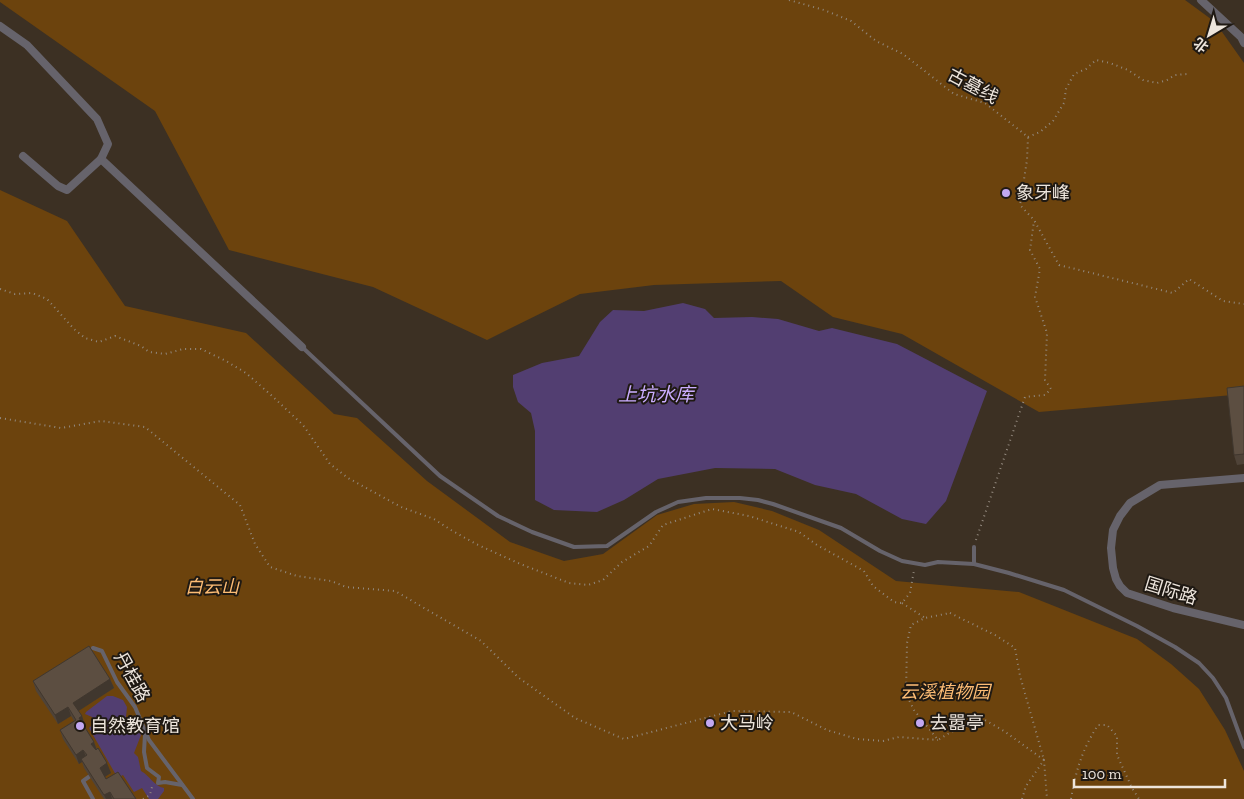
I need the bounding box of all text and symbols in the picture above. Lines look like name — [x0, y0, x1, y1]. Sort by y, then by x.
north arrow — [1184, 10, 1234, 60]
text: 北 — [1191, 34, 1212, 56]
street label: 古墓线 — [944, 64, 1002, 108]
place label: 象牙峰 — [1016, 182, 1070, 204]
marker: 象牙峰 — [1000, 187, 1012, 199]
water label: 上坑水库 — [618, 383, 697, 406]
street label: 国际路 — [1142, 573, 1200, 609]
park label: 白云山 — [185, 576, 240, 598]
street label: 丹桂路 — [109, 648, 155, 706]
park label: 云溪植物园 — [900, 681, 993, 703]
place label: 大马岭 — [720, 712, 774, 734]
place label: 去嚣亭 — [930, 712, 984, 734]
place label: 自然教育馆 — [90, 715, 180, 737]
marker: 大马岭 — [704, 717, 716, 729]
marker: 去嚣亭 — [914, 717, 926, 729]
marker: 自然教育馆 — [74, 720, 86, 732]
scale bar — [1074, 756, 1225, 788]
text: 100 m — [1082, 765, 1121, 783]

